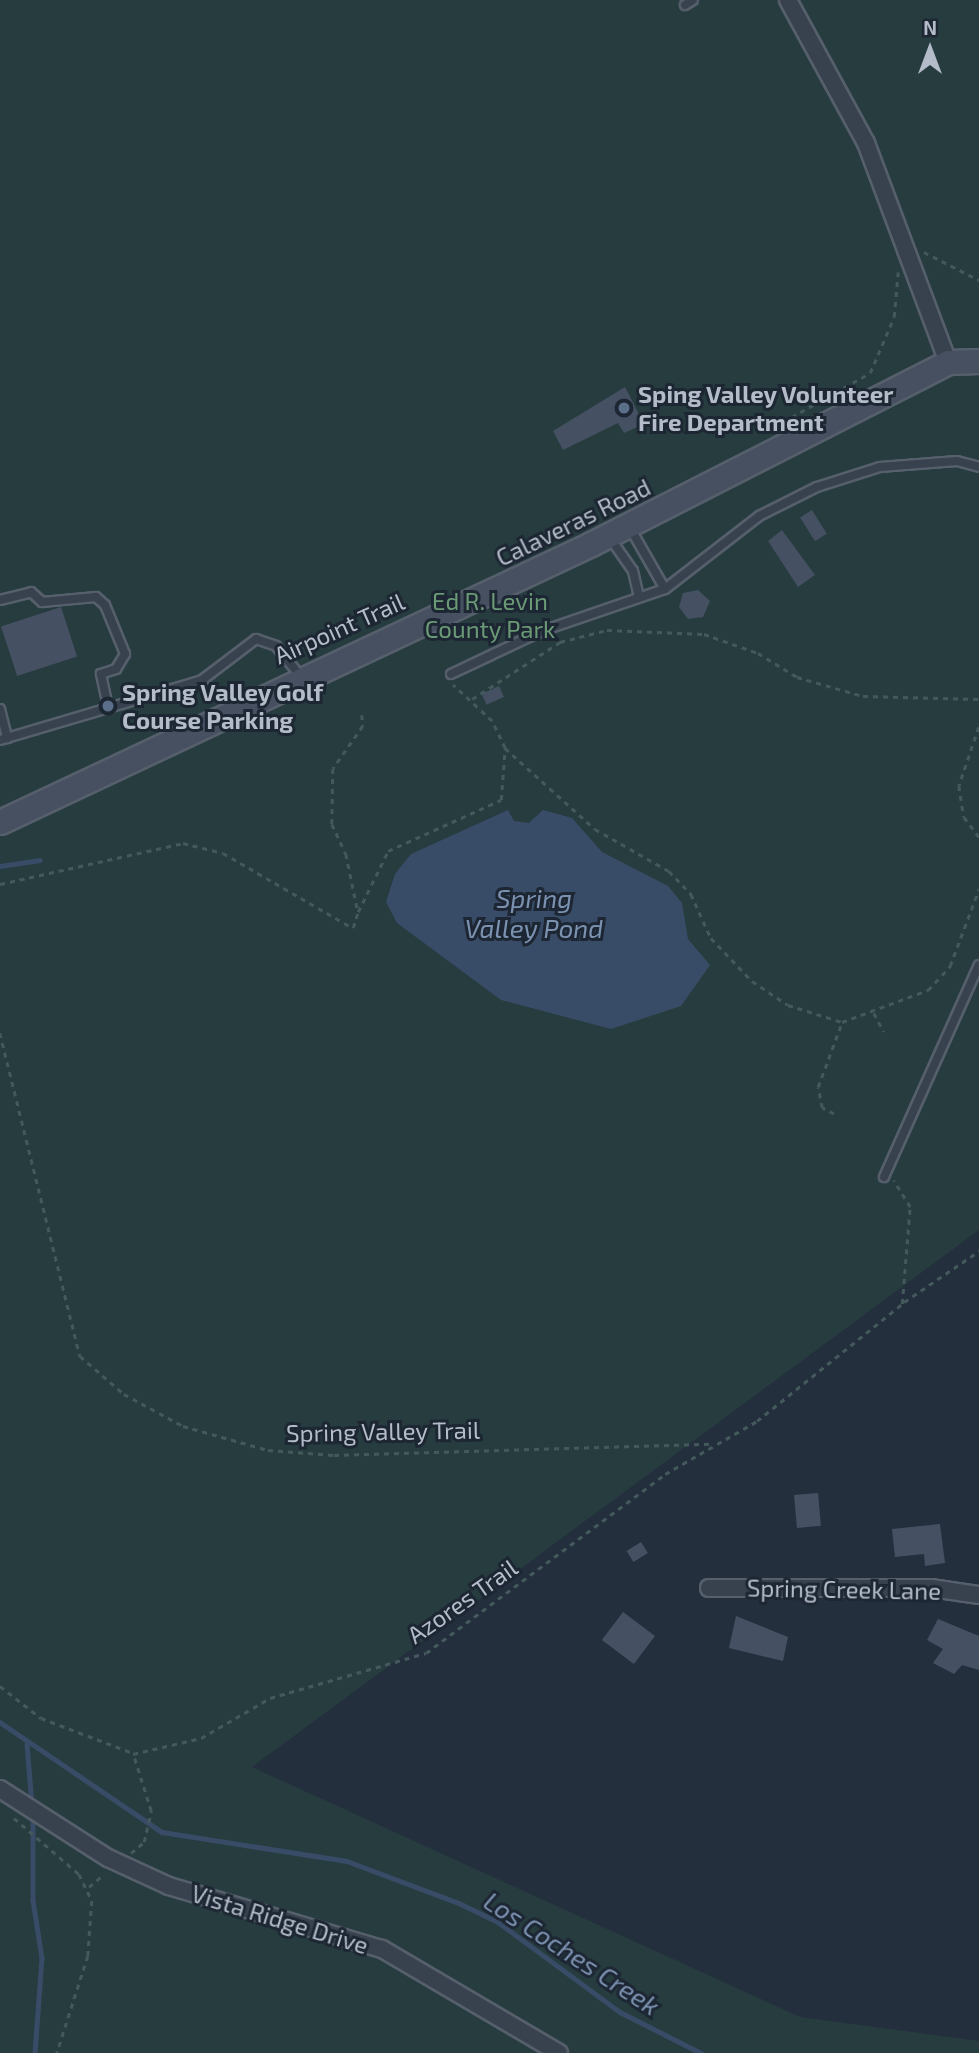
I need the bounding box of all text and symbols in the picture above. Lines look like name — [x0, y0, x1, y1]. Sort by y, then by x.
north arrow — [895, 14, 965, 84]
text: N — [923, 16, 937, 39]
place label: Sping Valley Volunteer Fire Department — [638, 380, 895, 436]
marker: Sping Valley Volunteer Fire Department — [616, 400, 632, 416]
street label: Calaveras Road — [491, 472, 655, 572]
street label: Airpoint Trail — [269, 586, 409, 670]
park label: Ed R. Levin County Park — [424, 587, 556, 643]
place label: Spring Valley Golf Course Parking — [122, 678, 324, 734]
marker: Spring Valley Golf Course Parking — [100, 698, 116, 714]
water label: Spring Valley Pond — [465, 882, 603, 944]
street label: Spring Valley Trail — [285, 1415, 481, 1447]
street label: Azores Trail — [401, 1552, 523, 1650]
street label: Spring Creek Lane — [747, 1573, 941, 1605]
street label: Vista Ridge Drive — [188, 1878, 372, 1960]
water label: Los Coches Creek — [478, 1885, 666, 2021]

